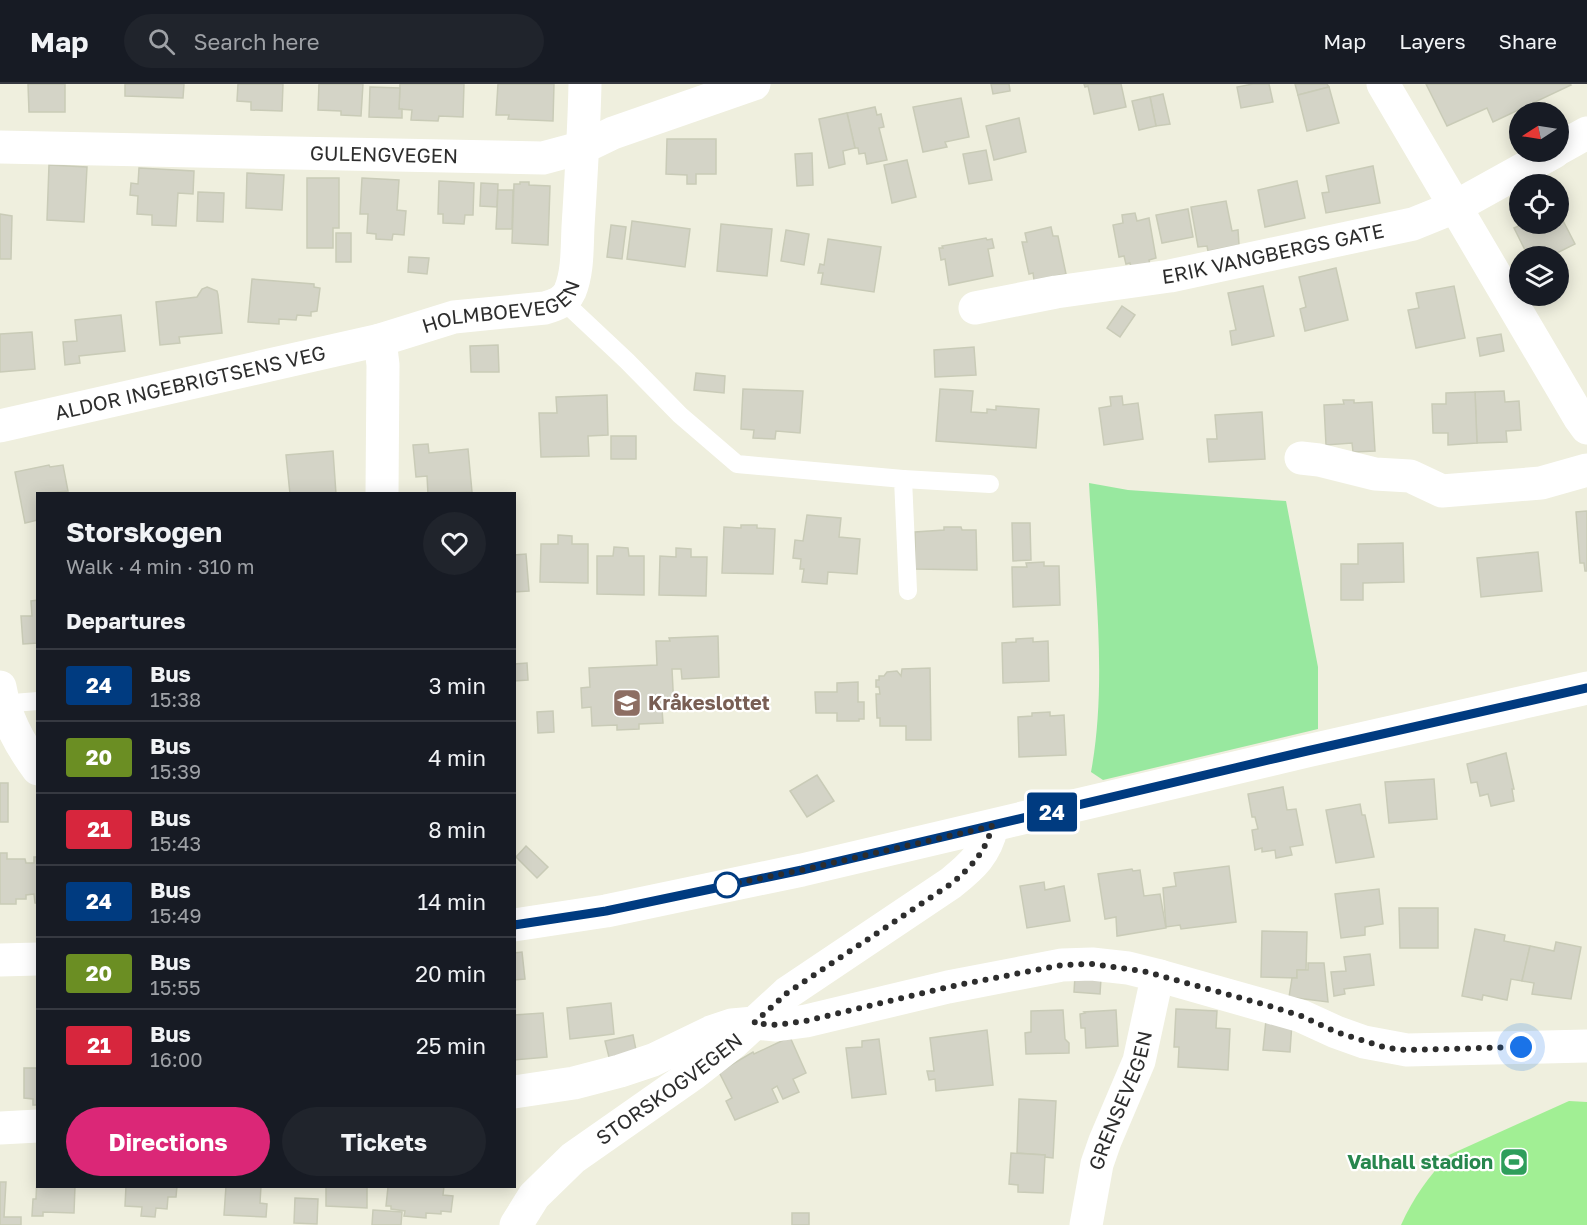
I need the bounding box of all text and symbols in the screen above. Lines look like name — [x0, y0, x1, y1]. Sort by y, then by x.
search box — [124, 14, 544, 68]
text: Map — [30, 25, 88, 58]
icon: search — [145, 25, 178, 58]
text: Search here — [193, 28, 319, 55]
text: Map — [1323, 28, 1366, 54]
text: Layers — [1399, 28, 1466, 54]
text: Share — [1499, 28, 1557, 54]
north arrow — [1509, 102, 1569, 162]
map controls — [1509, 102, 1569, 306]
street label: GULENGVEGEN — [310, 140, 458, 167]
button: locate — [1509, 174, 1569, 234]
street label: ERIK VANGBERGS GATE — [1160, 218, 1386, 288]
button: layers — [1509, 246, 1569, 306]
street label: HOLMBOEVEGEN — [419, 277, 584, 337]
street label: ALDOR INGEBRIGTSENS VEG — [52, 340, 328, 424]
button: heart — [423, 512, 486, 575]
text: Storskogen — [66, 515, 222, 548]
text: Walk · 4 min · 310 m — [66, 554, 254, 578]
text: Departures — [66, 607, 185, 634]
text: Bus — [150, 660, 191, 687]
text: 24 — [86, 672, 112, 698]
text: 3 min — [429, 672, 486, 699]
text: 15:38 — [150, 687, 201, 711]
school or university icon: Kråkeslottet — [611, 687, 643, 719]
place label: Kråkeslottet — [648, 690, 770, 714]
text: Bus — [150, 732, 191, 759]
text: 20 — [86, 744, 112, 770]
text: 4 min — [428, 744, 486, 771]
text: 15:39 — [150, 759, 201, 783]
line badge: 24 — [1025, 792, 1079, 832]
text: 24 — [1039, 799, 1065, 825]
text: Bus — [150, 804, 191, 831]
text: 21 — [87, 816, 111, 842]
text: 8 min — [428, 816, 486, 843]
text: 15:43 — [150, 831, 201, 855]
unlabelled marker — [714, 872, 740, 898]
text: Bus — [150, 876, 191, 903]
text: 24 — [86, 888, 112, 914]
text: 14 min — [418, 888, 486, 915]
text: 15:49 — [150, 903, 202, 927]
text: Bus — [150, 948, 191, 975]
text: 20 — [86, 960, 112, 986]
text: 20 min — [415, 960, 486, 987]
text: 15:55 — [150, 975, 201, 999]
text: Bus — [150, 1020, 191, 1047]
street label: STORSKOGVEGEN — [591, 1027, 747, 1149]
street label: GRENSEVEGEN — [1083, 1029, 1156, 1173]
text: 21 — [87, 1032, 111, 1058]
text: 25 min — [416, 1032, 486, 1059]
your location — [1506, 1032, 1536, 1062]
text: 16:00 — [150, 1047, 203, 1071]
button: Directions — [66, 1107, 270, 1176]
button: Tickets — [282, 1107, 486, 1176]
sports icon: Valhall stadion — [1498, 1146, 1530, 1178]
place label: Valhall stadion — [1347, 1149, 1493, 1173]

